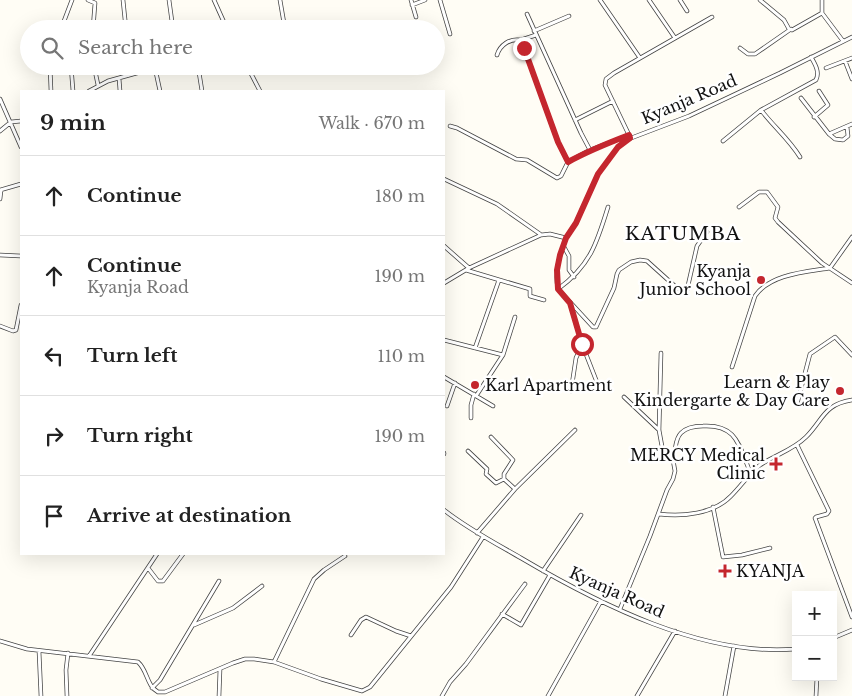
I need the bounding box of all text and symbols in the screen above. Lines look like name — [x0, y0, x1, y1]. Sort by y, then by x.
search box — [20, 20, 445, 75]
icon: search — [38, 34, 66, 62]
text: Search here — [78, 36, 193, 59]
route end — [513, 37, 536, 60]
street label: Kyanja Road — [638, 70, 740, 128]
text: 9 min — [40, 110, 106, 136]
text: Walk · 670 m — [319, 113, 425, 133]
icon: ahead — [40, 182, 68, 210]
text: Continue — [87, 184, 182, 207]
text: 180 m — [375, 186, 425, 206]
district label: KATUMBA — [625, 222, 741, 245]
text: Continue — [87, 254, 182, 277]
place label: Kyanja Junior School — [638, 261, 751, 299]
icon: ahead — [40, 262, 68, 290]
text: 190 m — [374, 266, 425, 286]
marker: Kyanja Junior School — [755, 274, 767, 286]
text: Kyanja Road — [87, 277, 189, 297]
route start — [571, 333, 594, 356]
icon: left — [40, 342, 68, 370]
text: Turn left — [87, 344, 178, 367]
text: 110 m — [378, 346, 425, 366]
place label: Learn & Play Kindergarte & Day Care — [634, 372, 831, 410]
place label: Karl Apartment — [485, 375, 612, 395]
marker: Karl Apartment — [469, 379, 481, 391]
marker: Learn & Play Kindergarte & Day Care — [834, 385, 846, 397]
icon: right — [40, 422, 68, 450]
text: Turn right — [87, 424, 193, 447]
text: 190 m — [374, 426, 425, 446]
place label: MERCY Medical Clinic — [630, 445, 765, 483]
marker: MERCY Medical Clinic — [769, 457, 783, 471]
icon: arrive — [40, 502, 68, 530]
text: Arrive at destination — [87, 504, 291, 527]
place label: KYANJA — [736, 561, 805, 581]
street label: Kyanja Road — [566, 562, 668, 622]
marker: KYANJA — [718, 564, 732, 578]
map controls — [792, 591, 837, 681]
button: + — [792, 591, 837, 636]
button: − — [792, 636, 837, 681]

